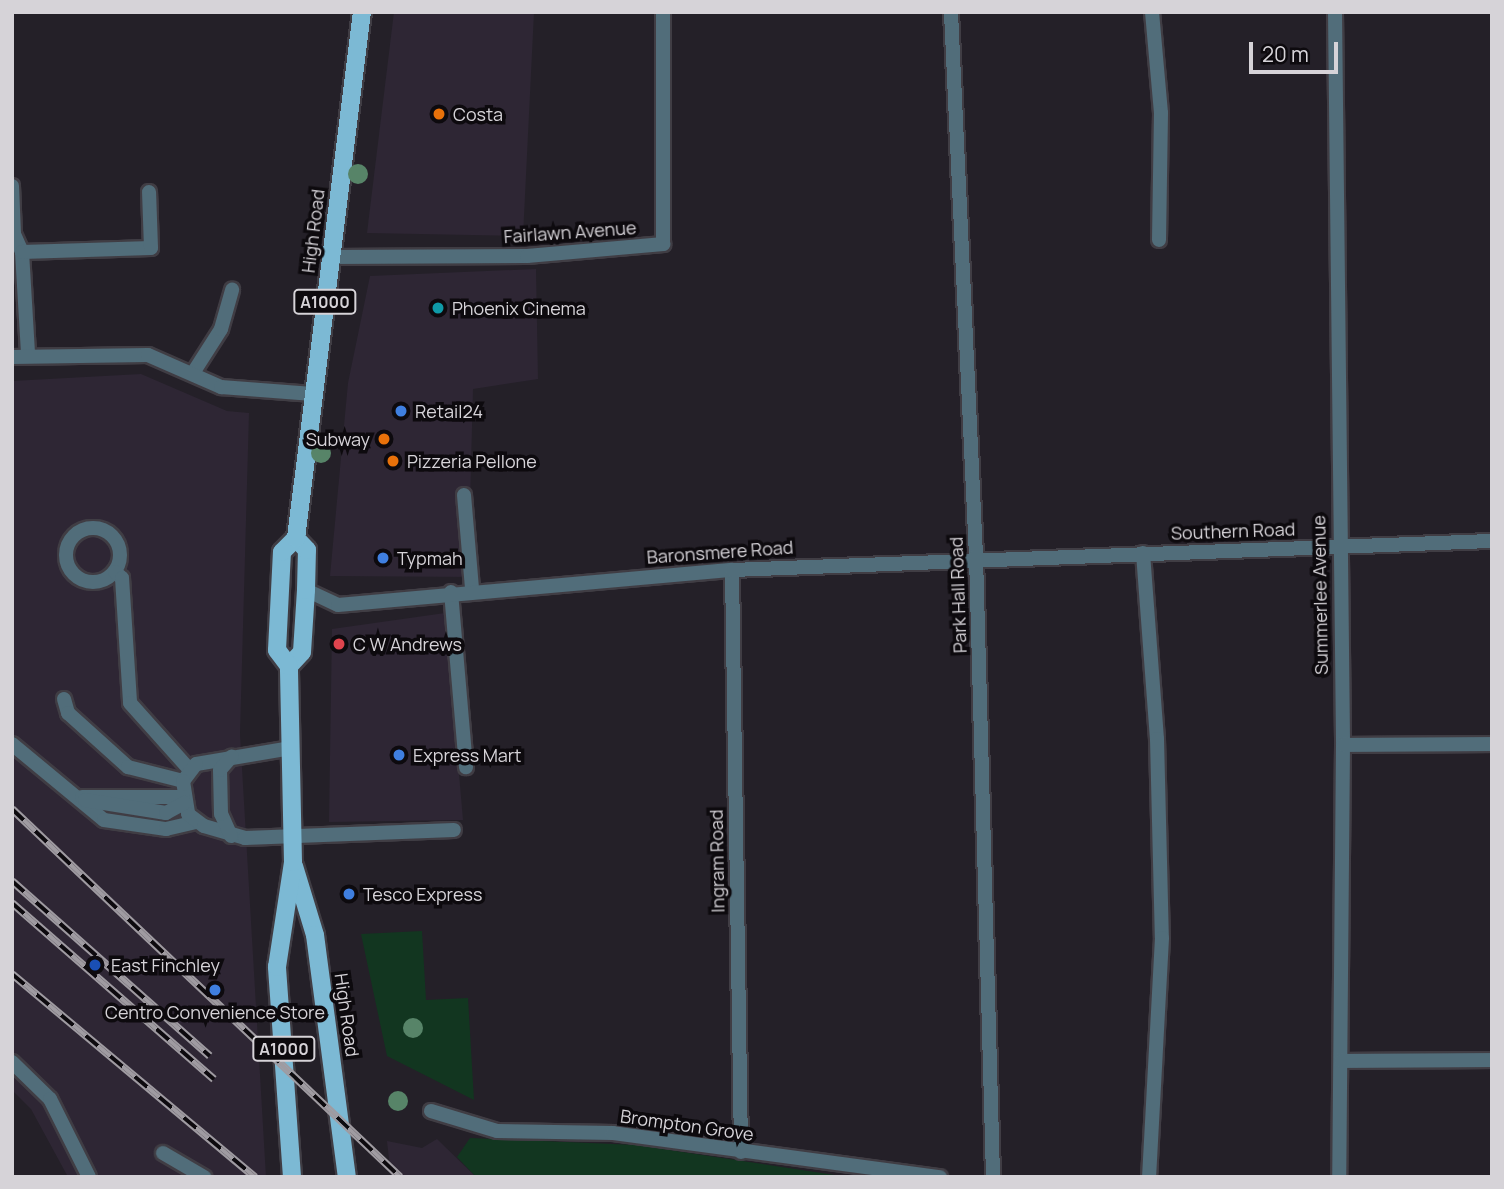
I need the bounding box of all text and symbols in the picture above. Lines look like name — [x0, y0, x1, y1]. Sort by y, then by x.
scale bar — [1252, 28, 1341, 72]
text: 20 m — [1262, 40, 1309, 68]
place label: Costa — [453, 103, 503, 125]
marker: Costa — [431, 106, 447, 122]
street label: High Road — [297, 188, 329, 274]
street label: Fairlawn Avenue — [503, 217, 637, 247]
road number: A1000 — [292, 290, 358, 314]
place label: Phoenix Cinema — [452, 297, 586, 319]
marker: Phoenix Cinema — [430, 300, 446, 316]
place label: Retail24 — [415, 400, 483, 422]
marker: Retail24 — [393, 403, 409, 419]
place label: Subway — [306, 428, 370, 450]
marker: Subway — [376, 431, 392, 447]
place label: Pizzeria Pellone — [407, 450, 537, 472]
marker: Pizzeria Pellone — [385, 453, 401, 469]
street label: Summerlee Avenue — [1308, 515, 1332, 675]
street label: Southern Road — [1171, 518, 1295, 544]
street label: Baronsmere Road — [646, 536, 794, 568]
street label: Park Hall Road — [945, 536, 971, 654]
place label: Typmah — [397, 547, 463, 569]
marker: Typmah — [375, 550, 391, 566]
place label: C W Andrews — [353, 633, 462, 655]
marker: C W Andrews — [331, 636, 347, 652]
place label: Express Mart — [413, 744, 522, 766]
marker: Express Mart — [391, 747, 407, 763]
street label: Ingram Road — [705, 809, 729, 913]
place label: Tesco Express — [363, 883, 482, 905]
marker: Tesco Express — [341, 886, 357, 902]
place label: East Finchley — [111, 954, 220, 976]
marker: East Finchley — [85, 955, 105, 975]
street label: High Road — [330, 972, 364, 1058]
marker: Centro Convenience Store — [207, 982, 223, 998]
place label: Centro Convenience Store — [105, 1001, 325, 1023]
road number: A1000 — [251, 1036, 317, 1062]
street label: Brompton Grove — [619, 1105, 755, 1145]

